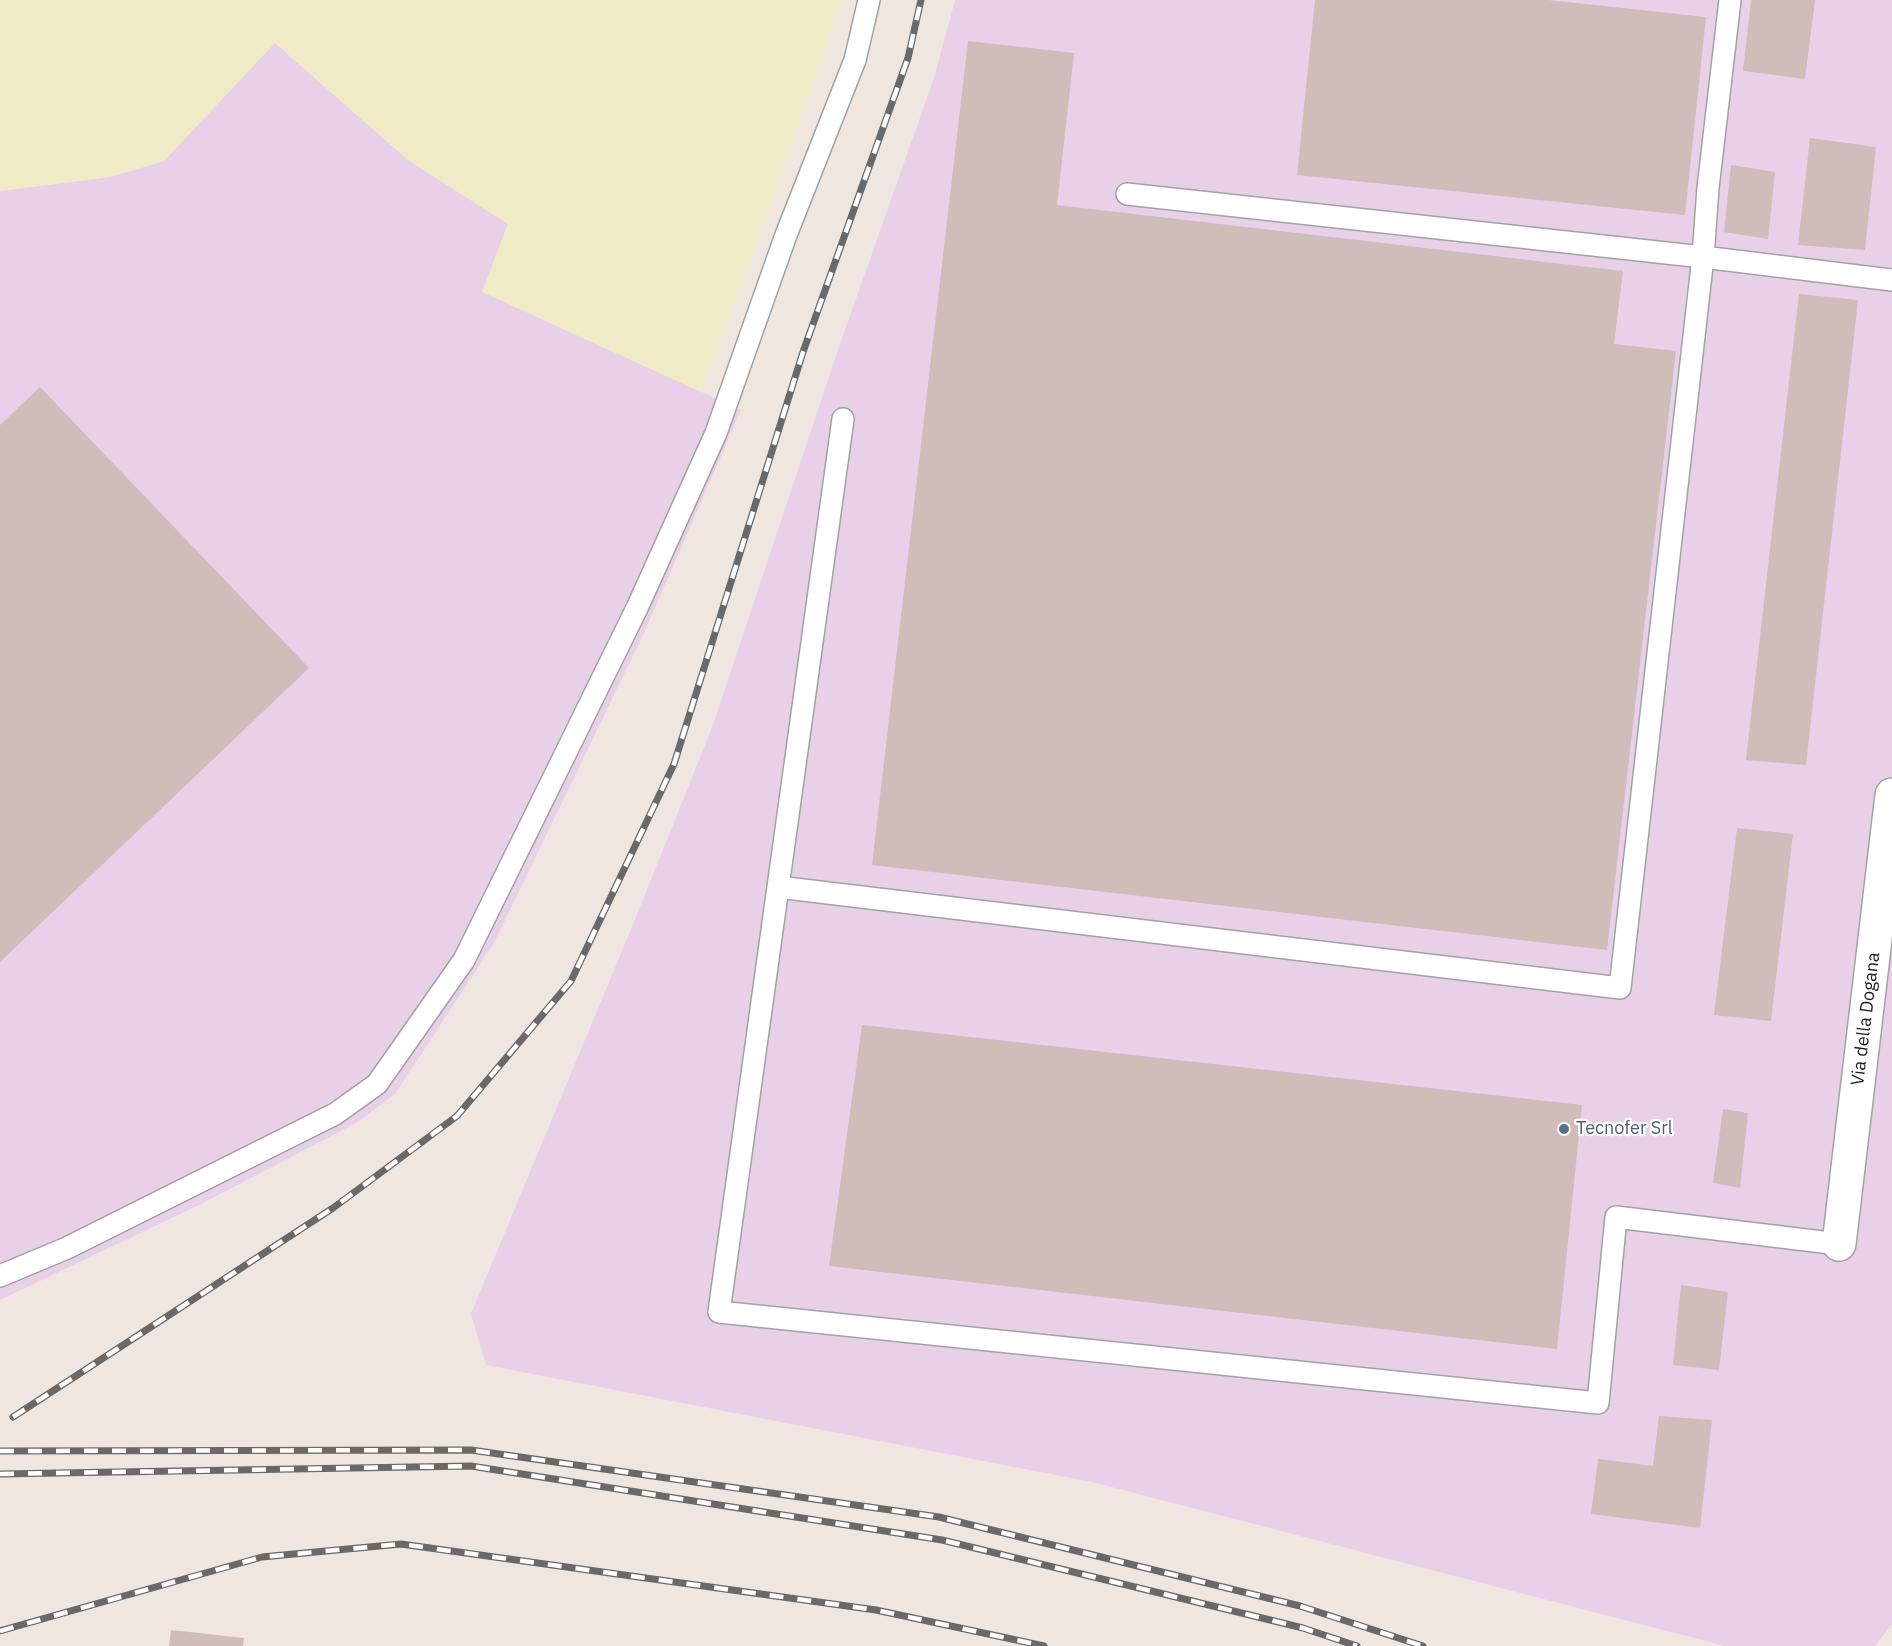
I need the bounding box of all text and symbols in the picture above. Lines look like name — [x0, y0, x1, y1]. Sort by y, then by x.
street label: Via della Dogana — [1847, 951, 1885, 1087]
place label: Tecnofer Srl — [1576, 1118, 1673, 1140]
marker: Tecnofer Srl — [1557, 1122, 1571, 1136]

